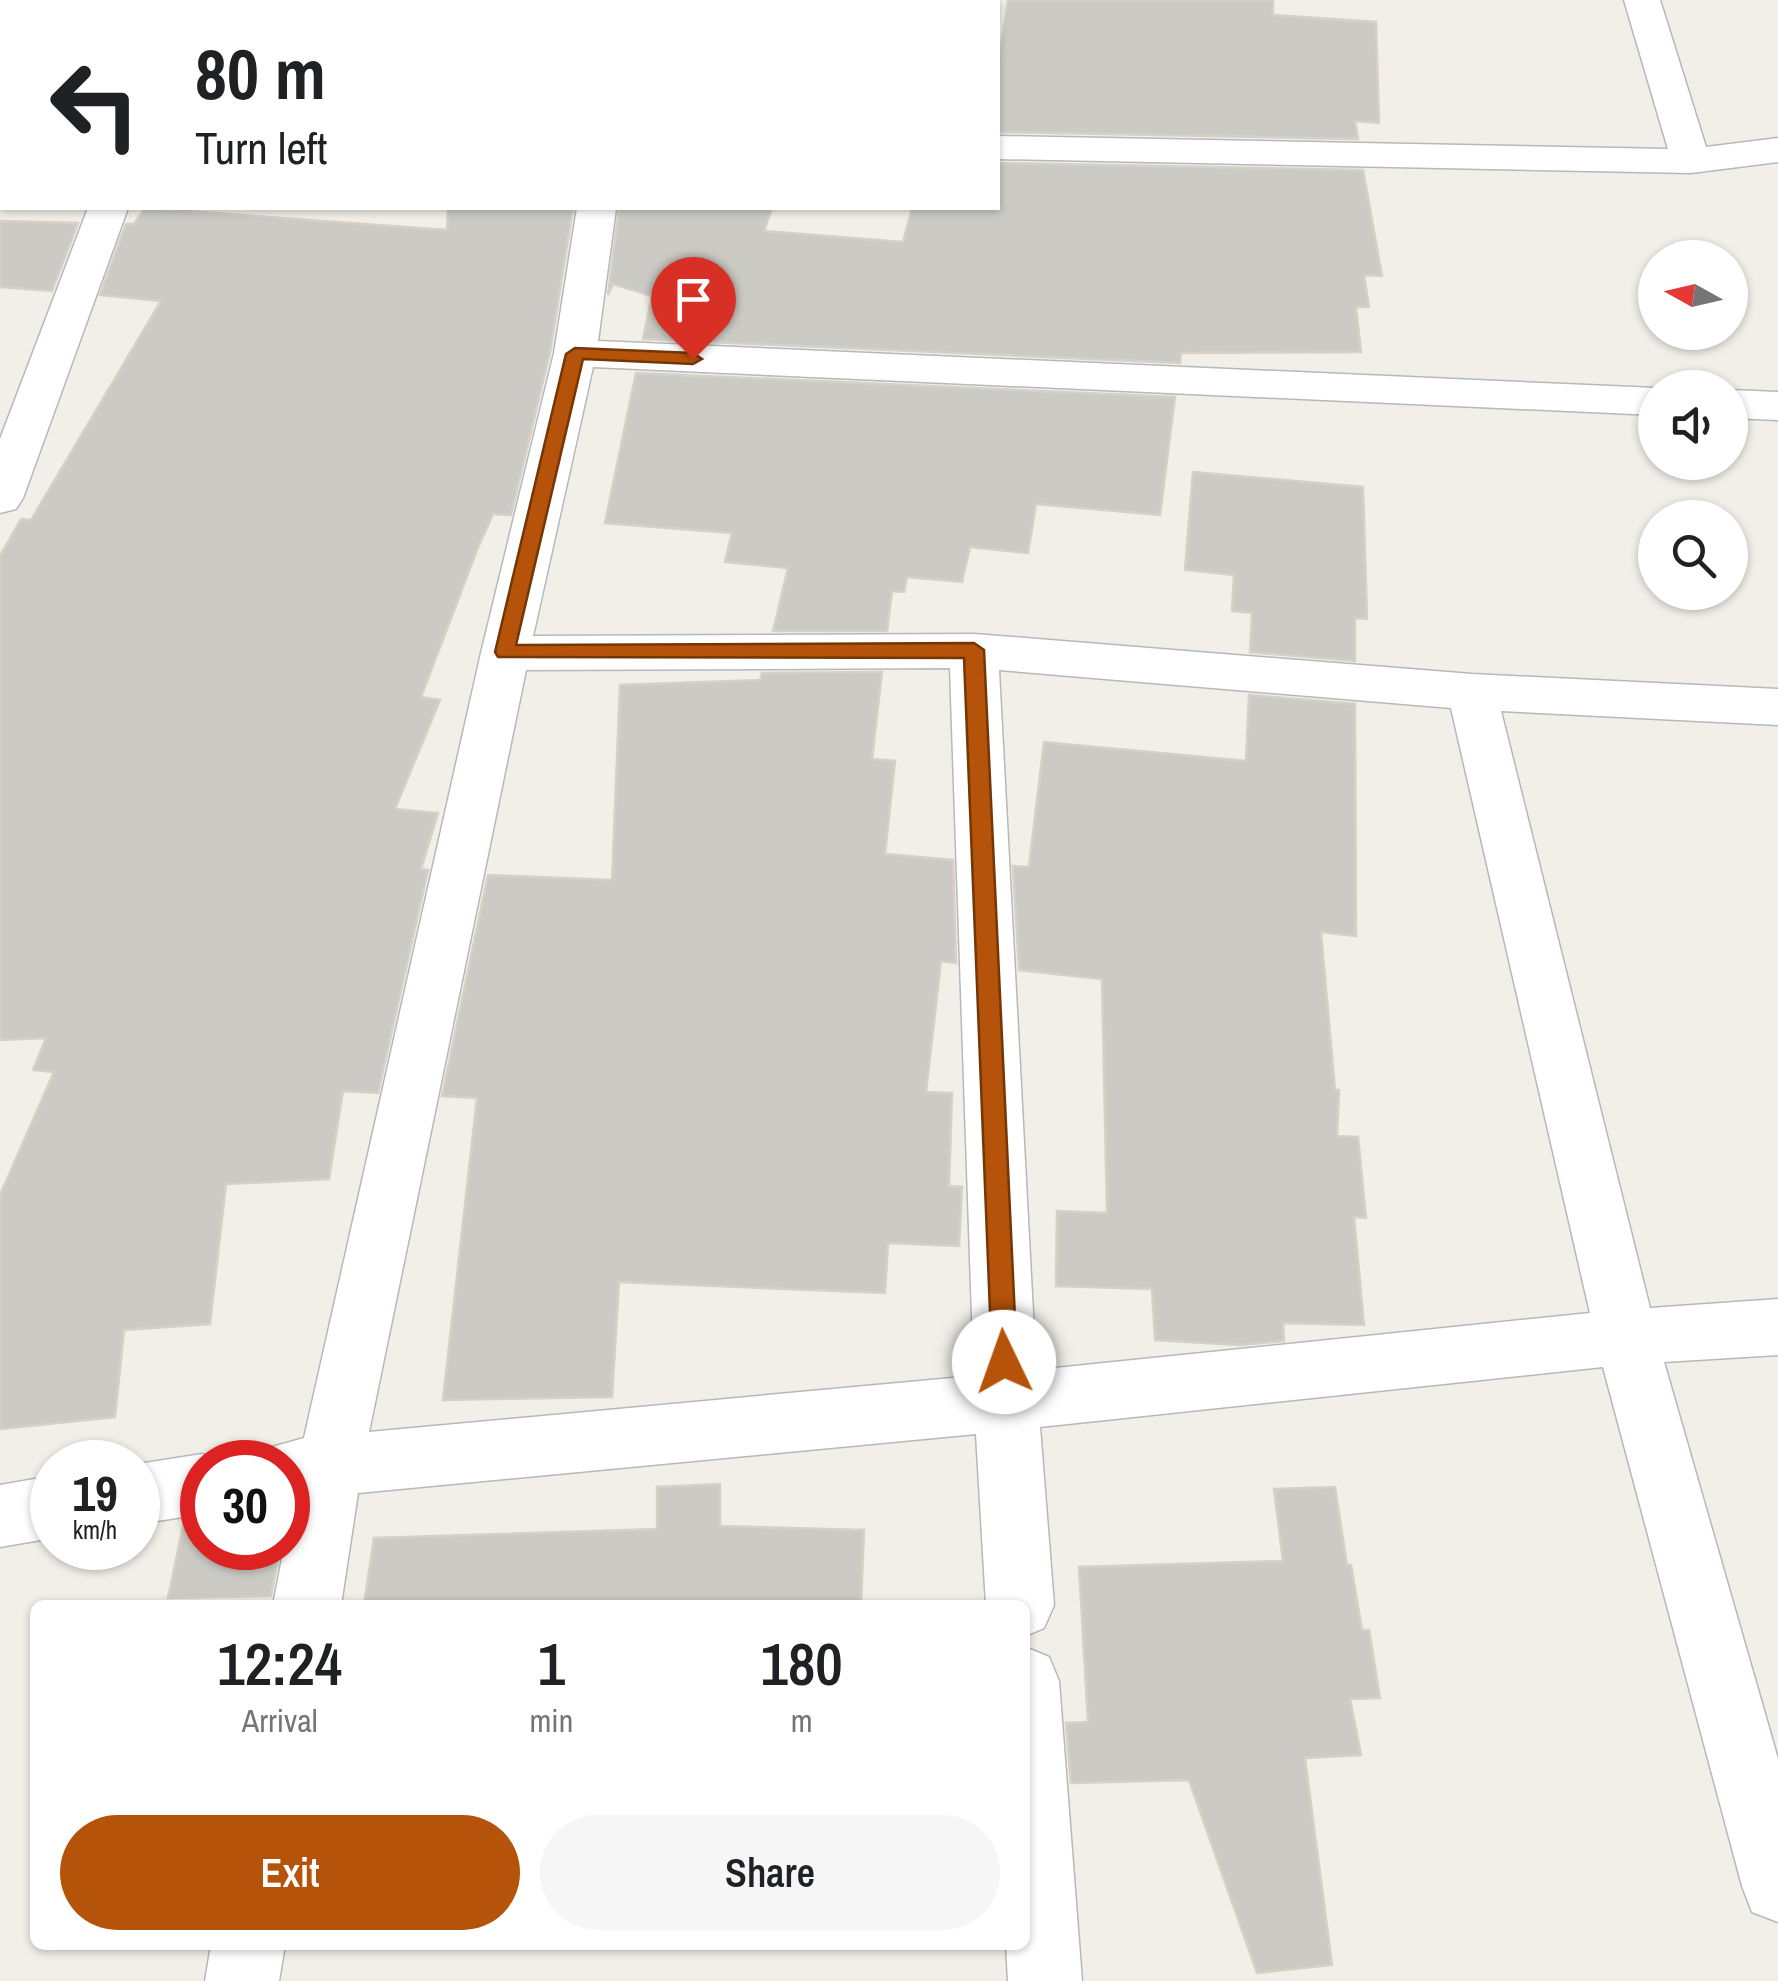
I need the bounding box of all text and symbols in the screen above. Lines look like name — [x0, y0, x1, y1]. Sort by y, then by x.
text: 80 m — [195, 27, 326, 121]
icon: left — [30, 40, 160, 170]
text: Turn left — [195, 117, 327, 178]
north arrow — [1638, 240, 1748, 350]
map controls — [1638, 240, 1748, 610]
pin — [651, 257, 736, 360]
icon: arrive — [666, 272, 721, 327]
button: sound — [1638, 370, 1748, 480]
button: search — [1638, 500, 1748, 610]
position arrow — [952, 1310, 1056, 1414]
speed limit sign: 30 — [180, 1440, 310, 1570]
text: 19 — [72, 1459, 118, 1527]
text: km/h — [73, 1513, 117, 1547]
text: 12:24 — [217, 1623, 342, 1704]
text: 1 — [538, 1623, 565, 1704]
text: 180 — [761, 1623, 843, 1704]
text: Arrival — [242, 1699, 318, 1742]
text: min — [530, 1699, 573, 1742]
text: m — [791, 1699, 813, 1742]
button: Exit — [60, 1815, 520, 1930]
button: Share — [540, 1815, 1000, 1930]

